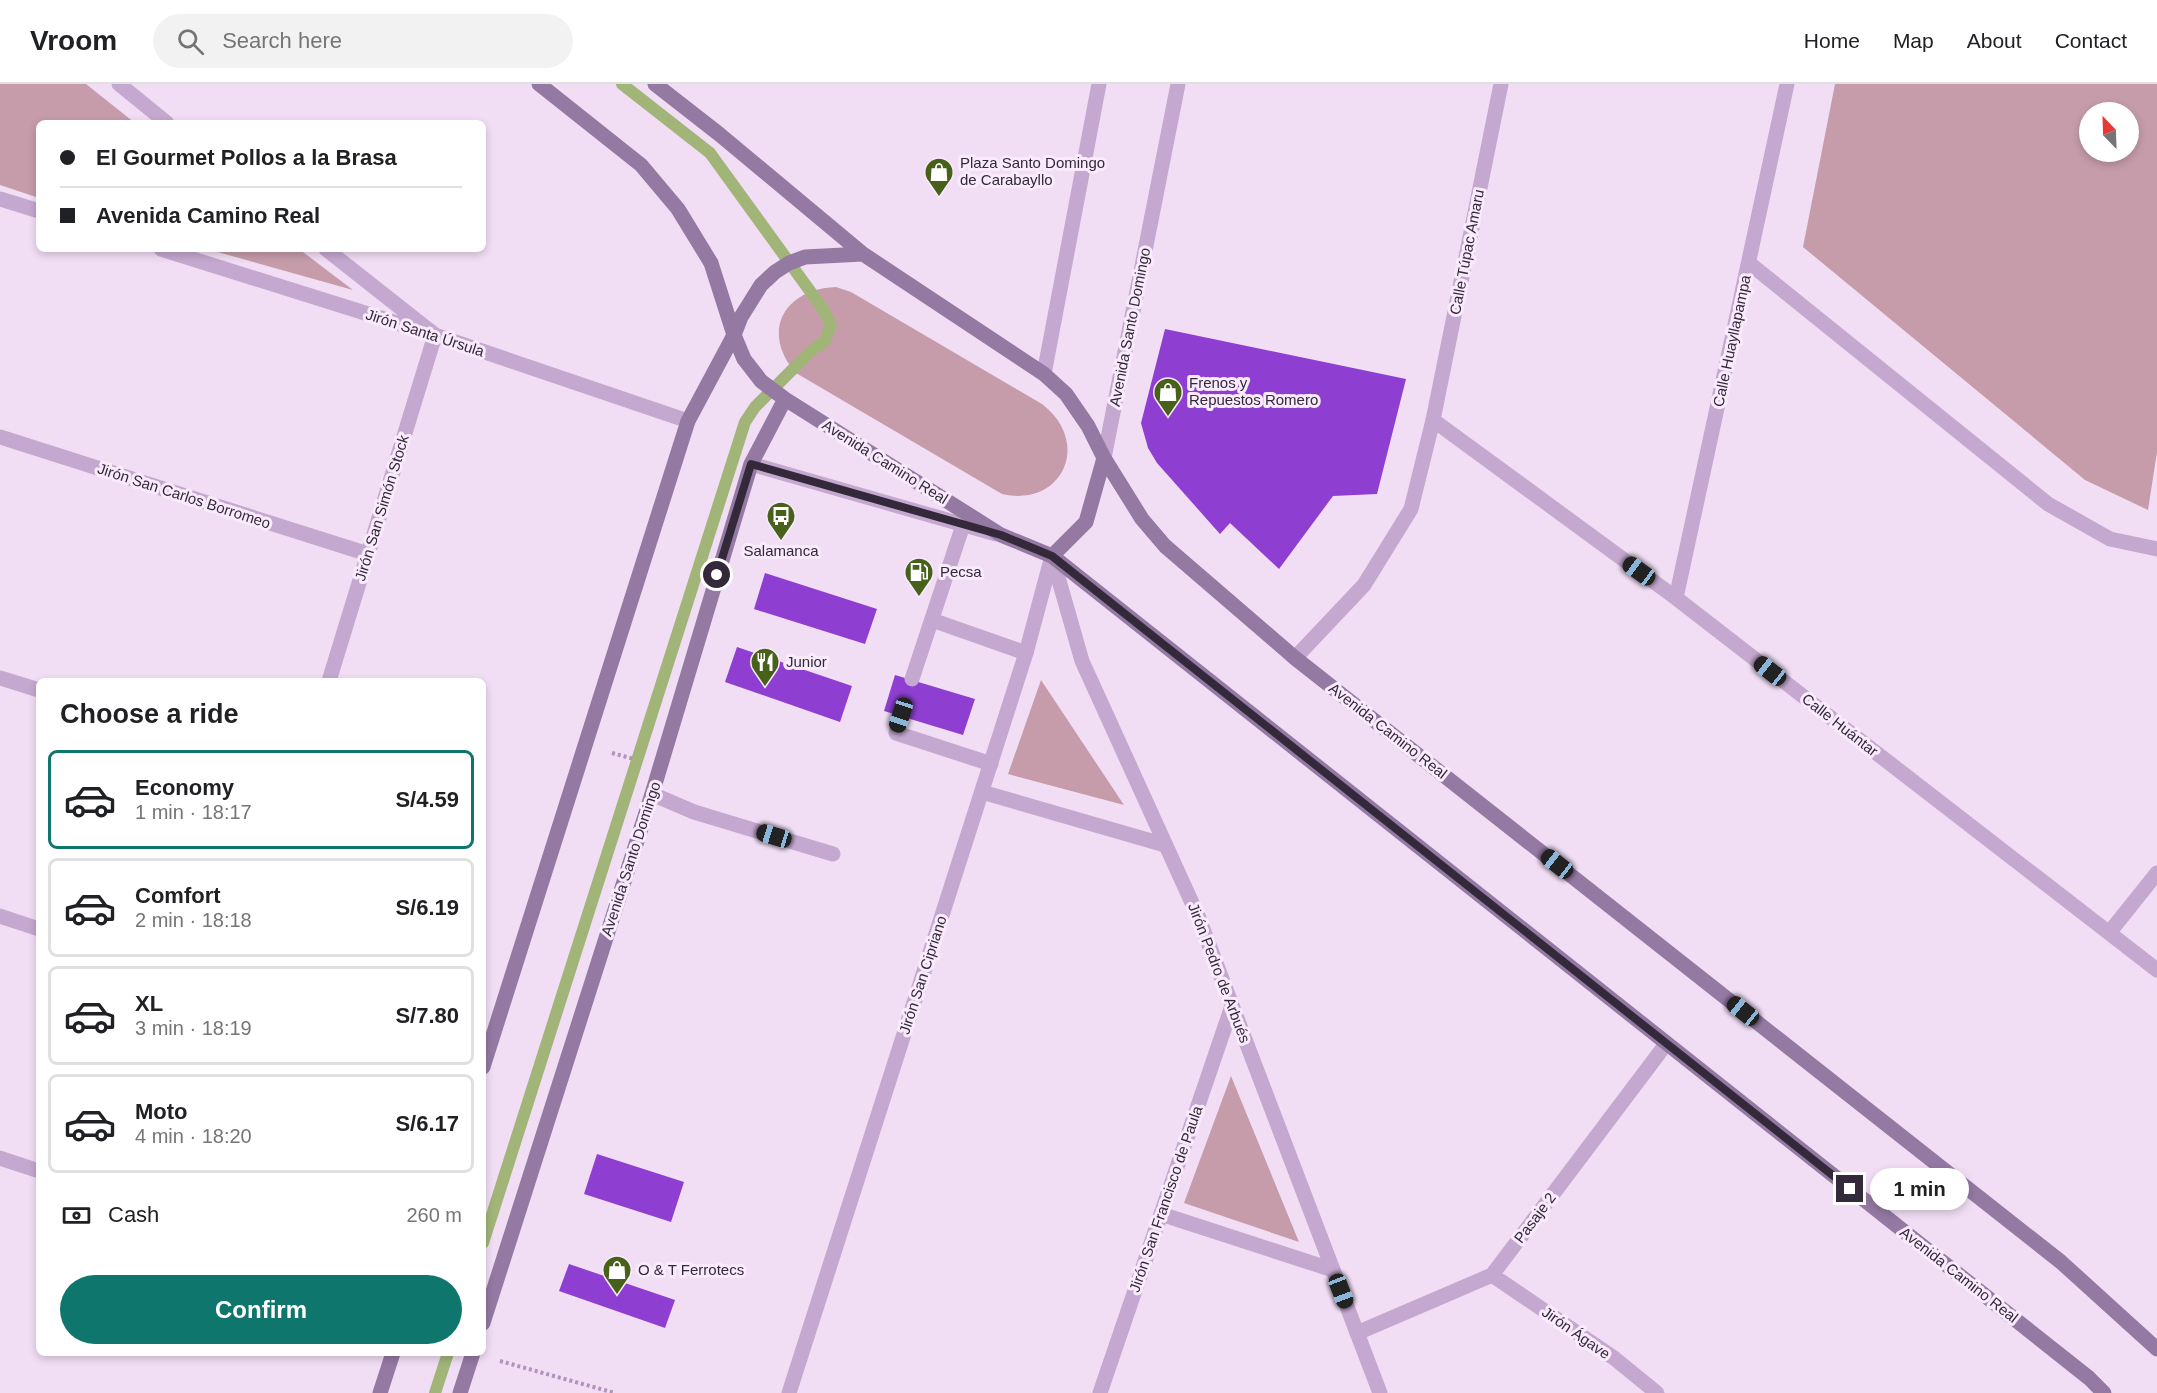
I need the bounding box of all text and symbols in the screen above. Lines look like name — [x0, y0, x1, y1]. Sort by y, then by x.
search box — [153, 14, 573, 68]
text: Vroom — [30, 25, 117, 56]
icon: search — [174, 25, 207, 58]
text: Search here — [222, 28, 342, 53]
text: Home — [1804, 29, 1860, 52]
text: Map — [1893, 29, 1934, 52]
text: About — [1967, 29, 2022, 52]
text: Contact — [2055, 29, 2127, 52]
north arrow — [2079, 102, 2139, 162]
map controls — [2079, 102, 2139, 162]
text: El Gourmet Pollos a la Brasa — [96, 145, 397, 170]
place label: Plaza Santo Domingo de Carabayllo — [960, 154, 1105, 188]
shop icon: Plaza Santo Domingo de Carabayllo — [923, 156, 955, 198]
street label: Calle Túpac Amaru — [1446, 188, 1487, 316]
text: Avenida Camino Real — [96, 203, 320, 228]
street label: Avenida Santo Domingo — [1106, 246, 1153, 408]
street label: Calle Huayllapampa — [1709, 273, 1754, 408]
street label: Jirón Santa Úrsula — [364, 305, 487, 360]
place label: Frenos y Repuestos Romero — [1189, 374, 1318, 408]
shop icon: Frenos y Repuestos Romero — [1152, 376, 1184, 418]
street label: Avenida Camino Real — [819, 416, 951, 507]
street label: Jirón San Simón Stock — [351, 432, 412, 583]
street label: Jirón San Carlos Borromeo — [95, 459, 273, 532]
bus stop icon: Salamanca — [765, 500, 797, 542]
place label: Salamanca — [743, 542, 819, 559]
car — [1619, 553, 1659, 589]
fuel station icon: Pecsa — [903, 556, 935, 598]
route start — [703, 561, 730, 588]
place label: Pecsa — [940, 563, 982, 580]
restaurant icon: Junior — [749, 646, 781, 688]
place label: Junior — [786, 653, 827, 670]
car — [1750, 653, 1790, 689]
street label: Avenida Camino Real — [1326, 679, 1451, 782]
street label: Calle Huántar — [1799, 690, 1882, 760]
car — [887, 695, 915, 735]
text: Choose a ride — [60, 699, 239, 729]
icon: car — [63, 773, 117, 827]
text: Economy — [135, 775, 234, 800]
street label: Avenida Santo Domingo — [597, 779, 664, 938]
text: S/4.59 — [395, 787, 459, 812]
text: 1 min · 18:17 — [135, 801, 252, 823]
car — [754, 822, 794, 850]
car — [1537, 846, 1577, 882]
icon: car — [63, 881, 117, 935]
text: Comfort — [135, 883, 221, 908]
text: S/6.19 — [395, 895, 459, 920]
street label: Jirón Pedro de Arbués — [1185, 900, 1254, 1045]
text: 2 min · 18:18 — [135, 909, 252, 931]
street label: Jirón San Cipriano — [895, 914, 950, 1036]
icon: car — [63, 989, 117, 1043]
text: XL — [135, 991, 163, 1016]
car — [1723, 993, 1763, 1029]
text: S/7.80 — [395, 1003, 459, 1028]
text: 3 min · 18:19 — [135, 1017, 252, 1039]
icon: car — [63, 1097, 117, 1151]
text: Moto — [135, 1099, 188, 1124]
street label: Jirón San Francisco de Paula — [1126, 1103, 1206, 1294]
text: S/6.17 — [395, 1111, 459, 1136]
text: 4 min · 18:20 — [135, 1125, 252, 1147]
callout: 1 min — [1871, 1168, 1970, 1210]
route end — [1836, 1175, 1863, 1202]
text: 1 min — [1893, 1178, 1946, 1200]
street label: Pasaje 2 — [1510, 1189, 1559, 1246]
icon: cash — [60, 1199, 93, 1232]
text: Cash — [108, 1202, 159, 1227]
text: 260 m — [406, 1204, 462, 1226]
street label: Avenida Camino Real — [1897, 1223, 2022, 1326]
shop icon: O & T Ferrotecs — [601, 1254, 633, 1296]
place label: O & T Ferrotecs — [638, 1261, 744, 1278]
car — [1326, 1271, 1356, 1311]
button: Confirm — [60, 1275, 462, 1344]
street label: Jirón Ágave — [1539, 1303, 1614, 1362]

